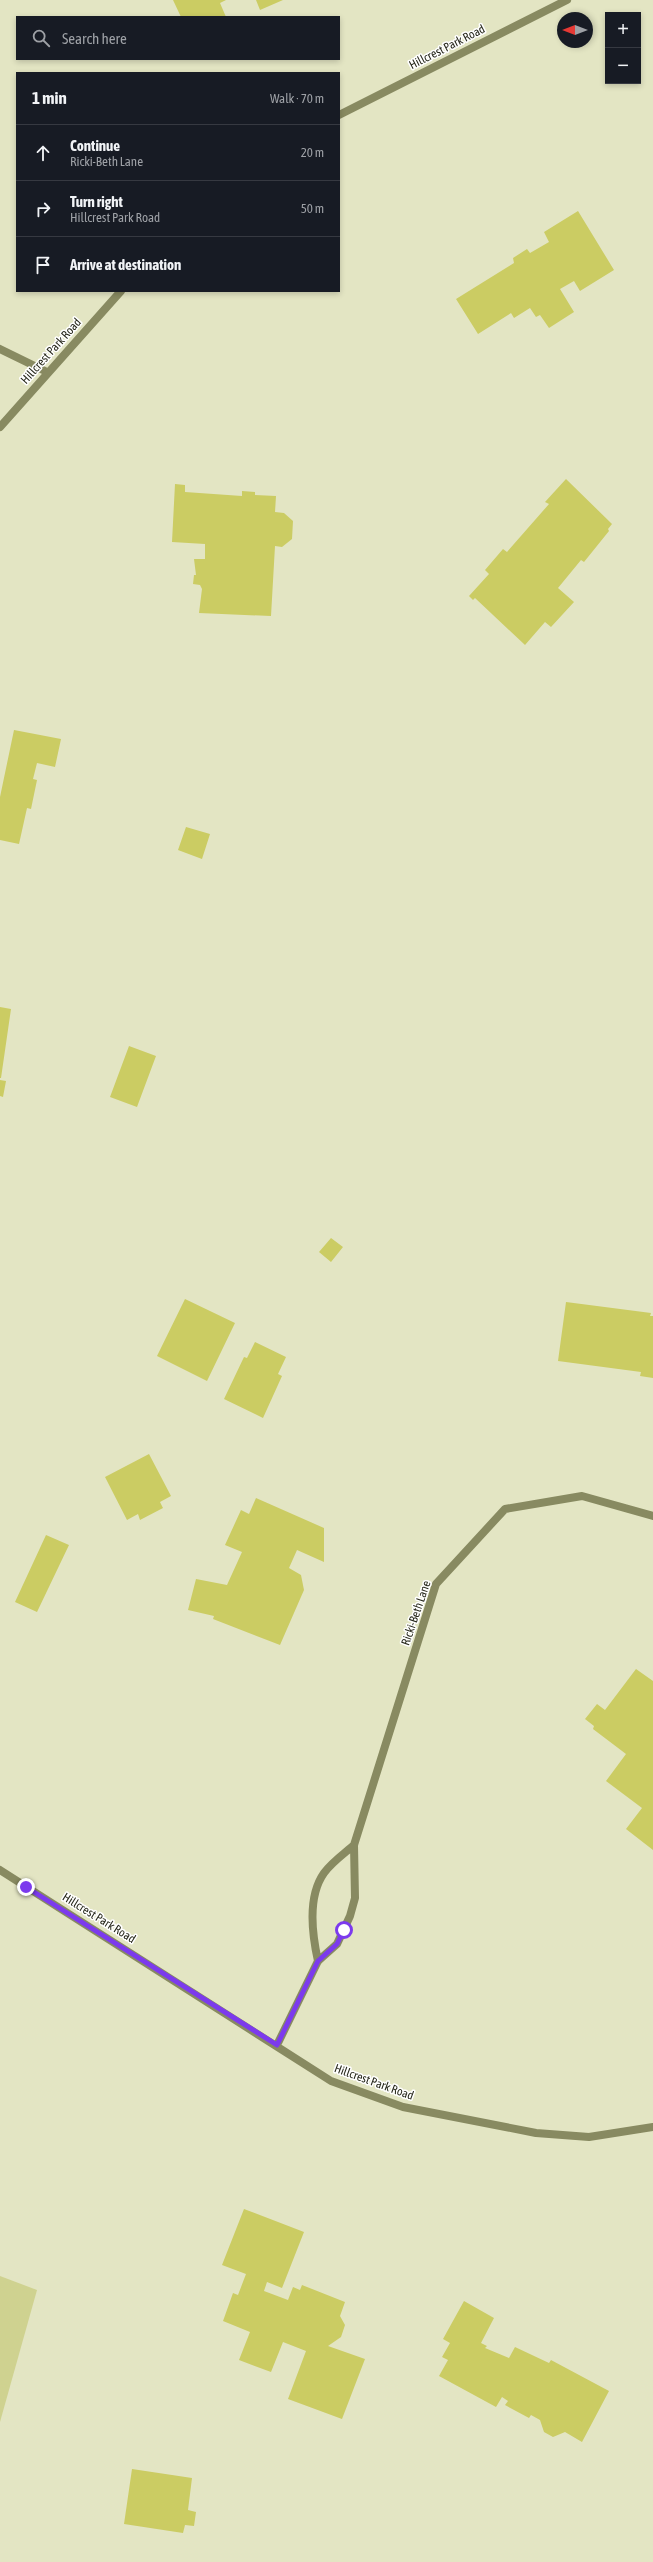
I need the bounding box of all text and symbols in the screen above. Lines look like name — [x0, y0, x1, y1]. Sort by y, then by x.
north arrow — [557, 12, 593, 48]
map controls — [605, 12, 641, 84]
button: + — [605, 12, 641, 48]
search box — [16, 16, 340, 60]
street label: Hillcrest Park Road — [407, 22, 487, 72]
icon: search — [30, 27, 52, 49]
text: Search here — [62, 30, 127, 47]
button: − — [605, 48, 641, 84]
text: 1 min — [32, 88, 67, 108]
text: Walk · 70 m — [270, 91, 324, 106]
text: Continue — [70, 137, 120, 154]
icon: ahead — [32, 142, 54, 164]
text: 20 m — [301, 145, 324, 160]
text: Ricki-Beth Lane — [70, 154, 143, 169]
text: Turn right — [70, 193, 123, 210]
icon: right — [32, 198, 54, 220]
text: 50 m — [301, 201, 324, 216]
text: Hillcrest Park Road — [70, 210, 160, 225]
icon: arrive — [32, 254, 54, 276]
text: Arrive at destination — [70, 256, 181, 273]
street label: Hillcrest Park Road — [18, 315, 84, 387]
street label: Ricki-Beth Lane — [398, 1579, 434, 1647]
route end — [17, 1878, 35, 1896]
street label: Hillcrest Park Road — [60, 1890, 138, 1946]
route start — [335, 1921, 353, 1939]
street label: Hillcrest Park Road — [332, 2061, 416, 2103]

